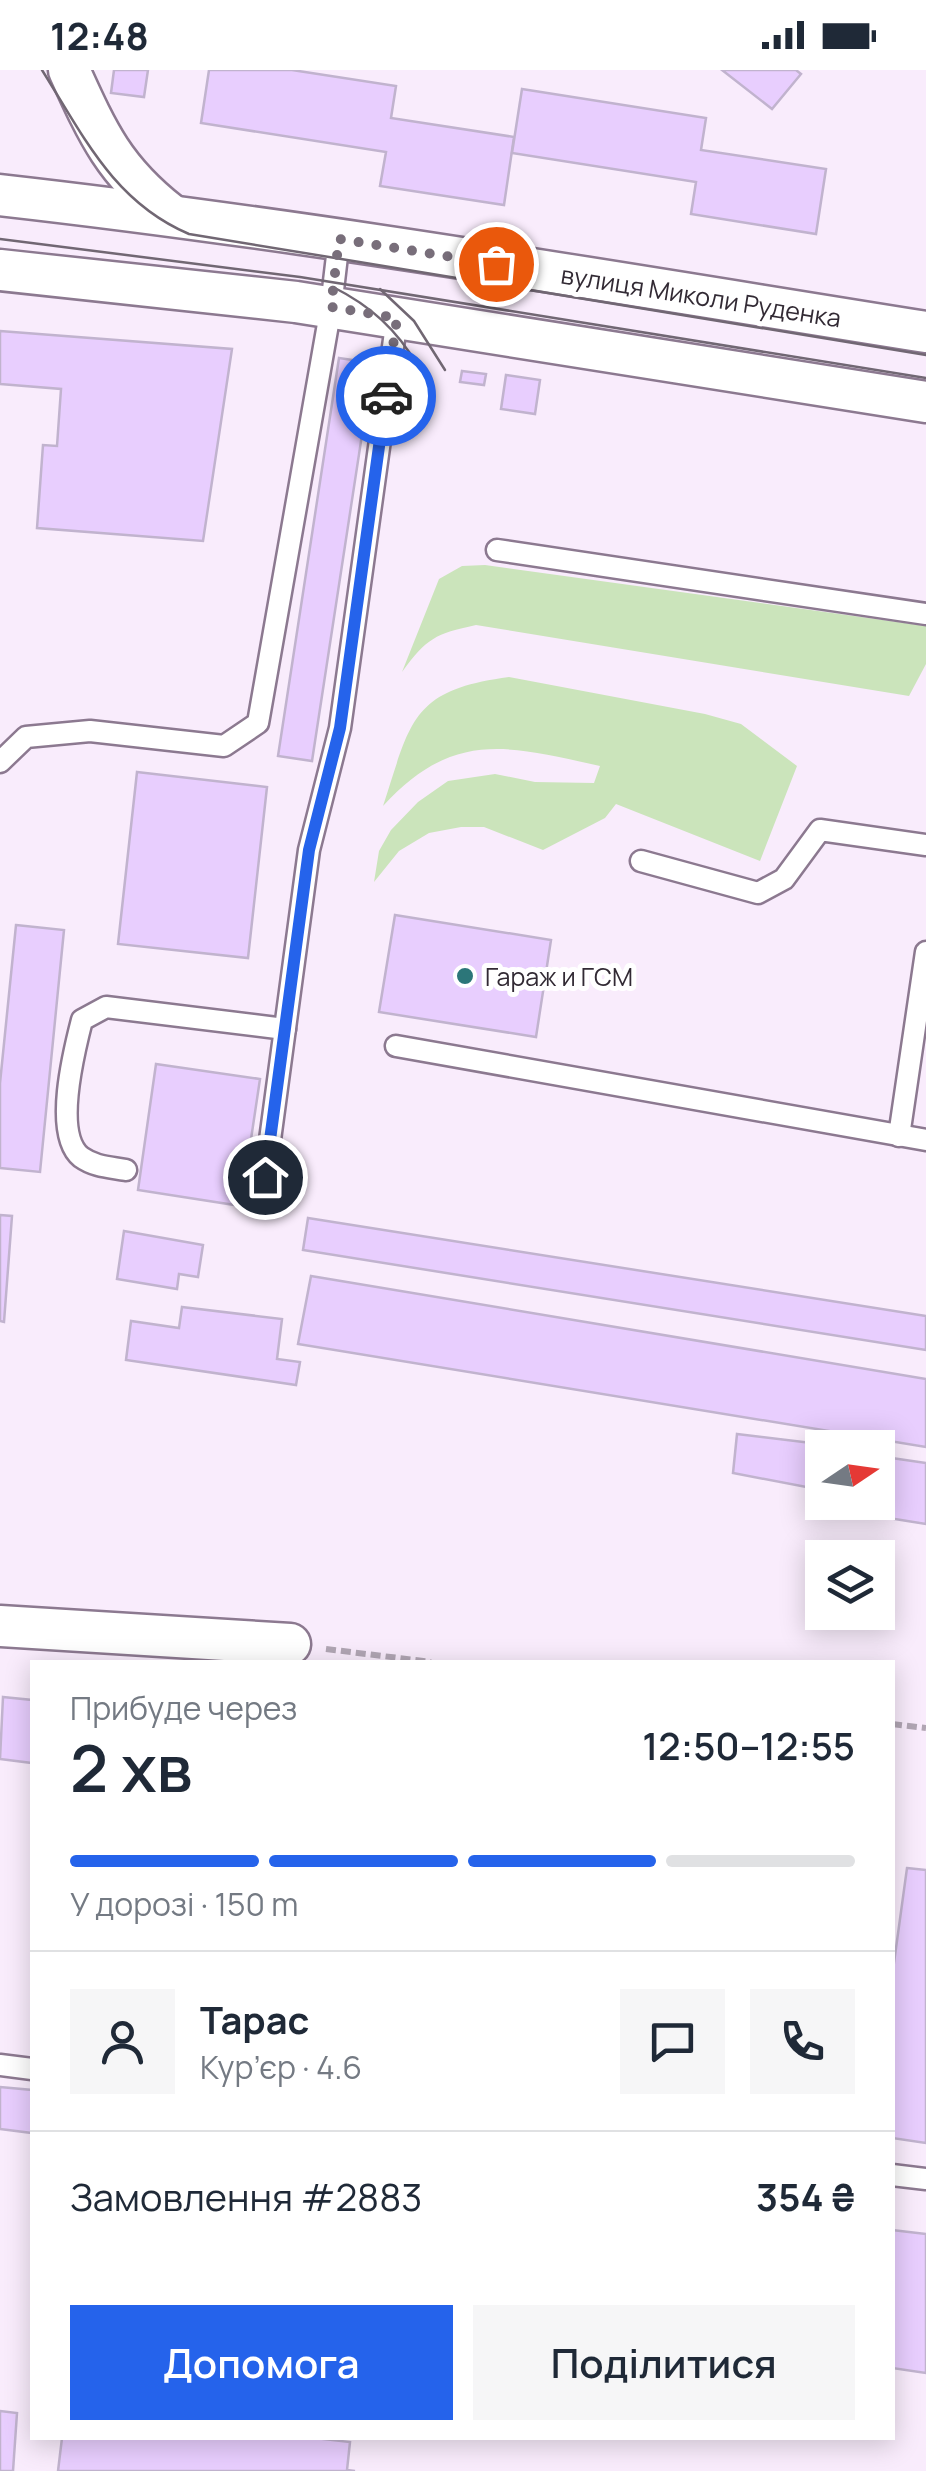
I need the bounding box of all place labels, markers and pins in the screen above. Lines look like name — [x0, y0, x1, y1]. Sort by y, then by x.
pin — [454, 222, 539, 307]
place label: Гараж и ГСМ — [485, 959, 633, 994]
marker: Гараж и ГСМ — [454, 965, 476, 987]
pin — [223, 1135, 308, 1220]

